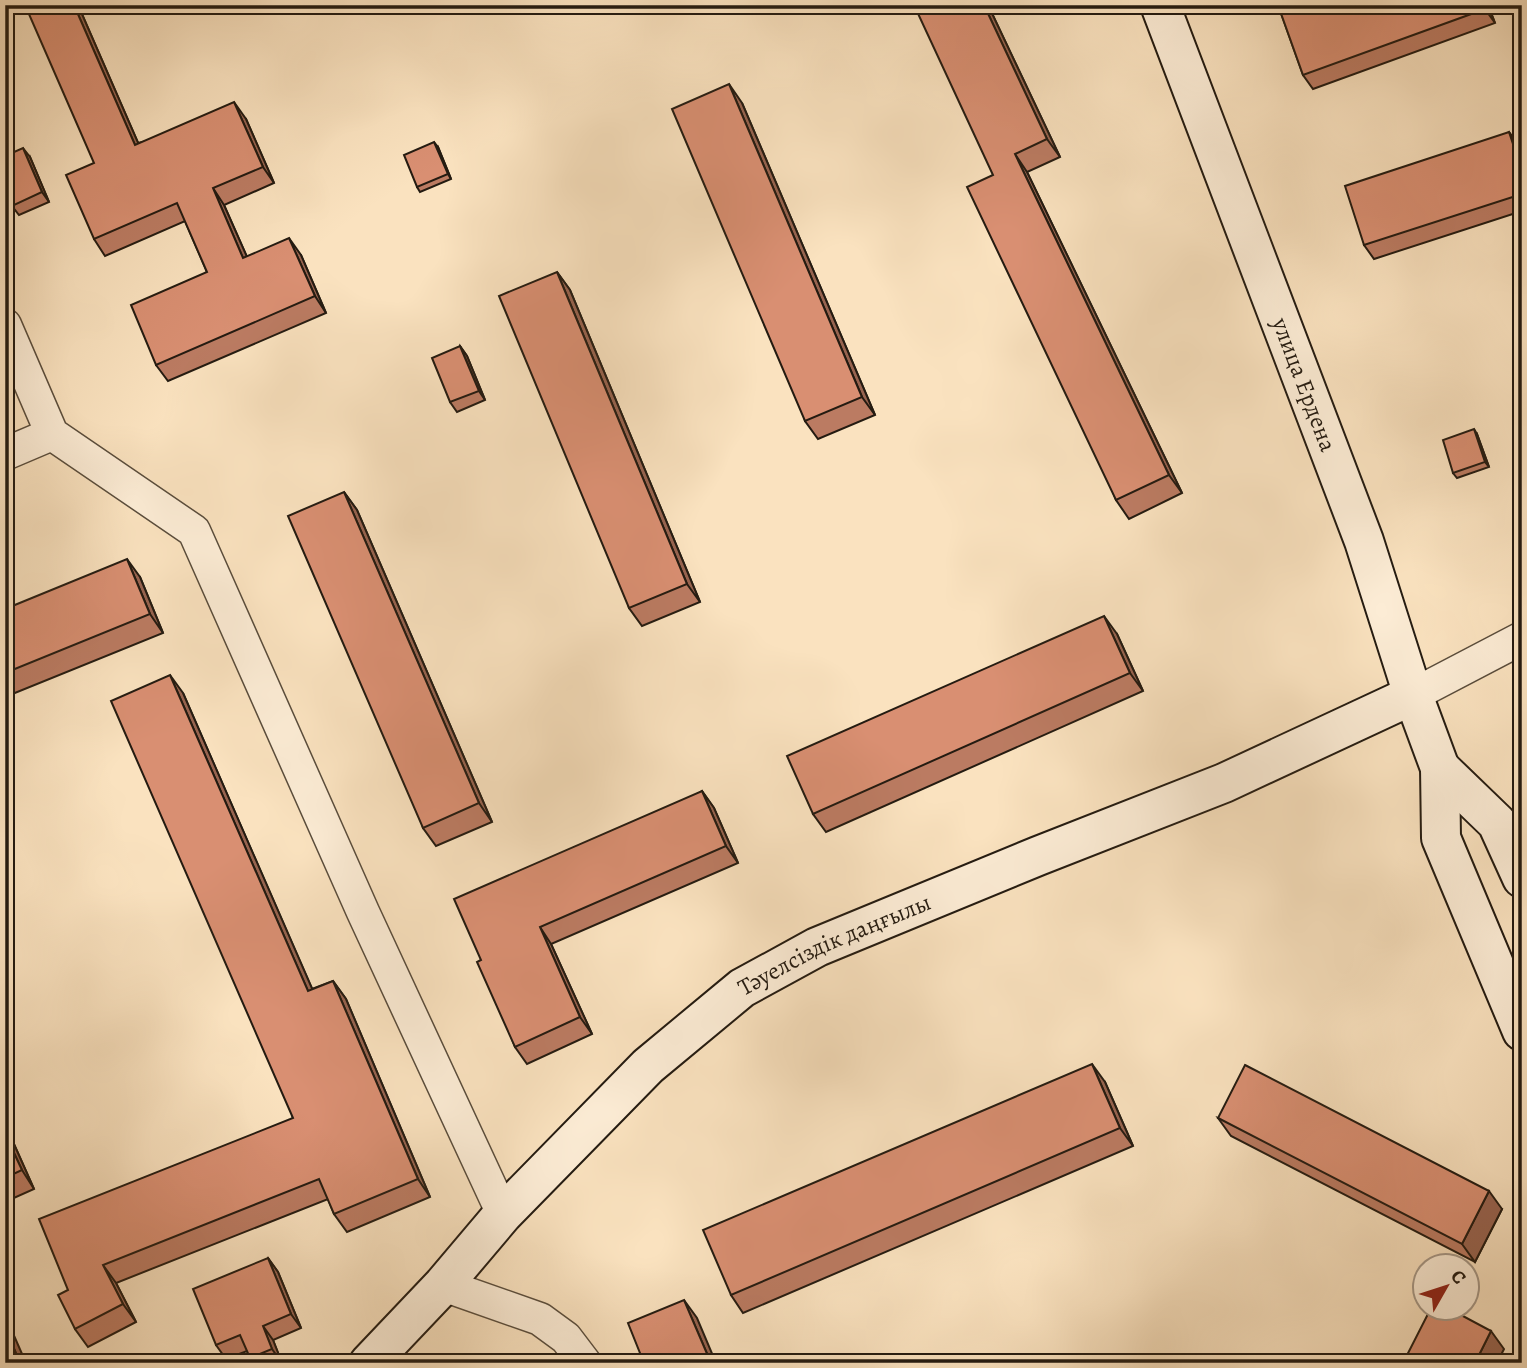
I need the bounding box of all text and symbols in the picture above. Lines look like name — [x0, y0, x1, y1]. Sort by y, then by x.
street label: улица Ердена — [1264, 312, 1344, 456]
street label: Тәуелсіздік даңғылы — [732, 886, 936, 1003]
north arrow — [1412, 1252, 1482, 1322]
text: С — [1445, 1264, 1472, 1290]

